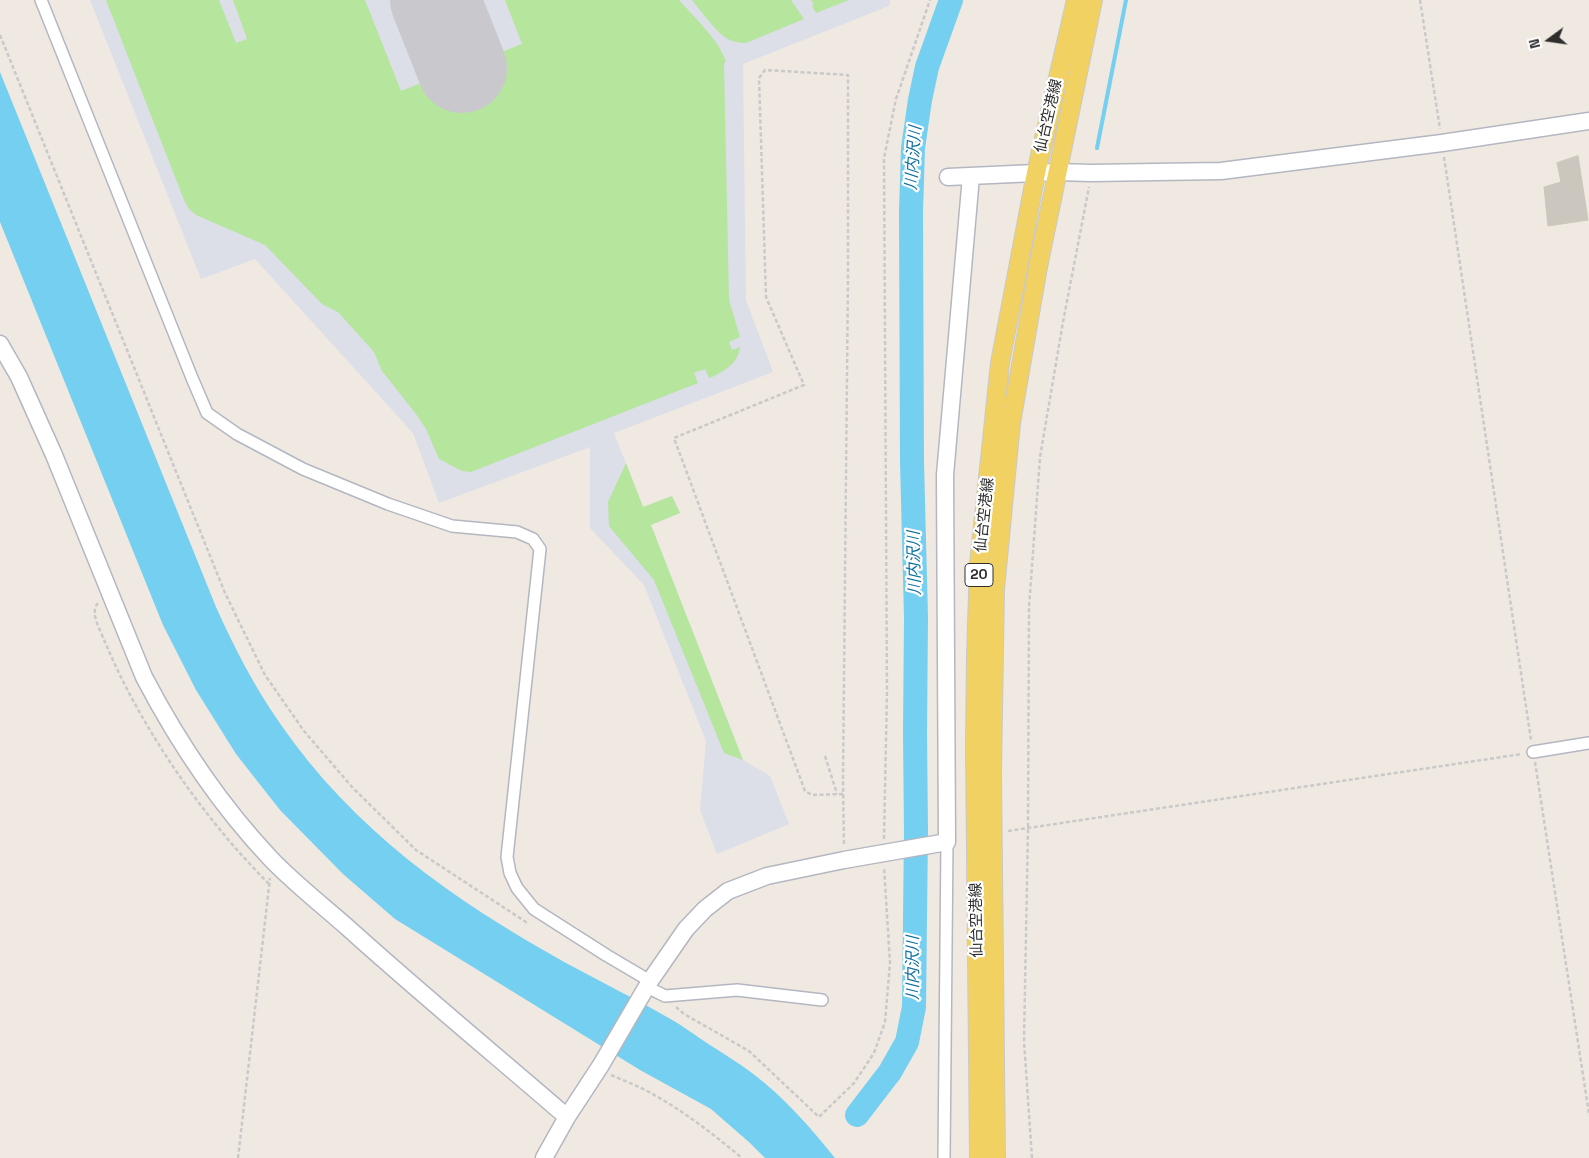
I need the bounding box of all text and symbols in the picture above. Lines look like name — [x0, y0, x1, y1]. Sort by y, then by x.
north arrow — [1524, 15, 1574, 65]
text: N — [1525, 37, 1544, 50]
street label: 仙台空港線 — [1032, 77, 1066, 155]
water label: 川内沢川 — [902, 125, 926, 191]
street label: 仙台空港線 — [972, 477, 998, 553]
water label: 川内沢川 — [905, 531, 925, 595]
road number: 20 — [965, 564, 993, 586]
street label: 仙台空港線 — [967, 882, 987, 958]
water label: 川内沢川 — [904, 936, 924, 1000]

